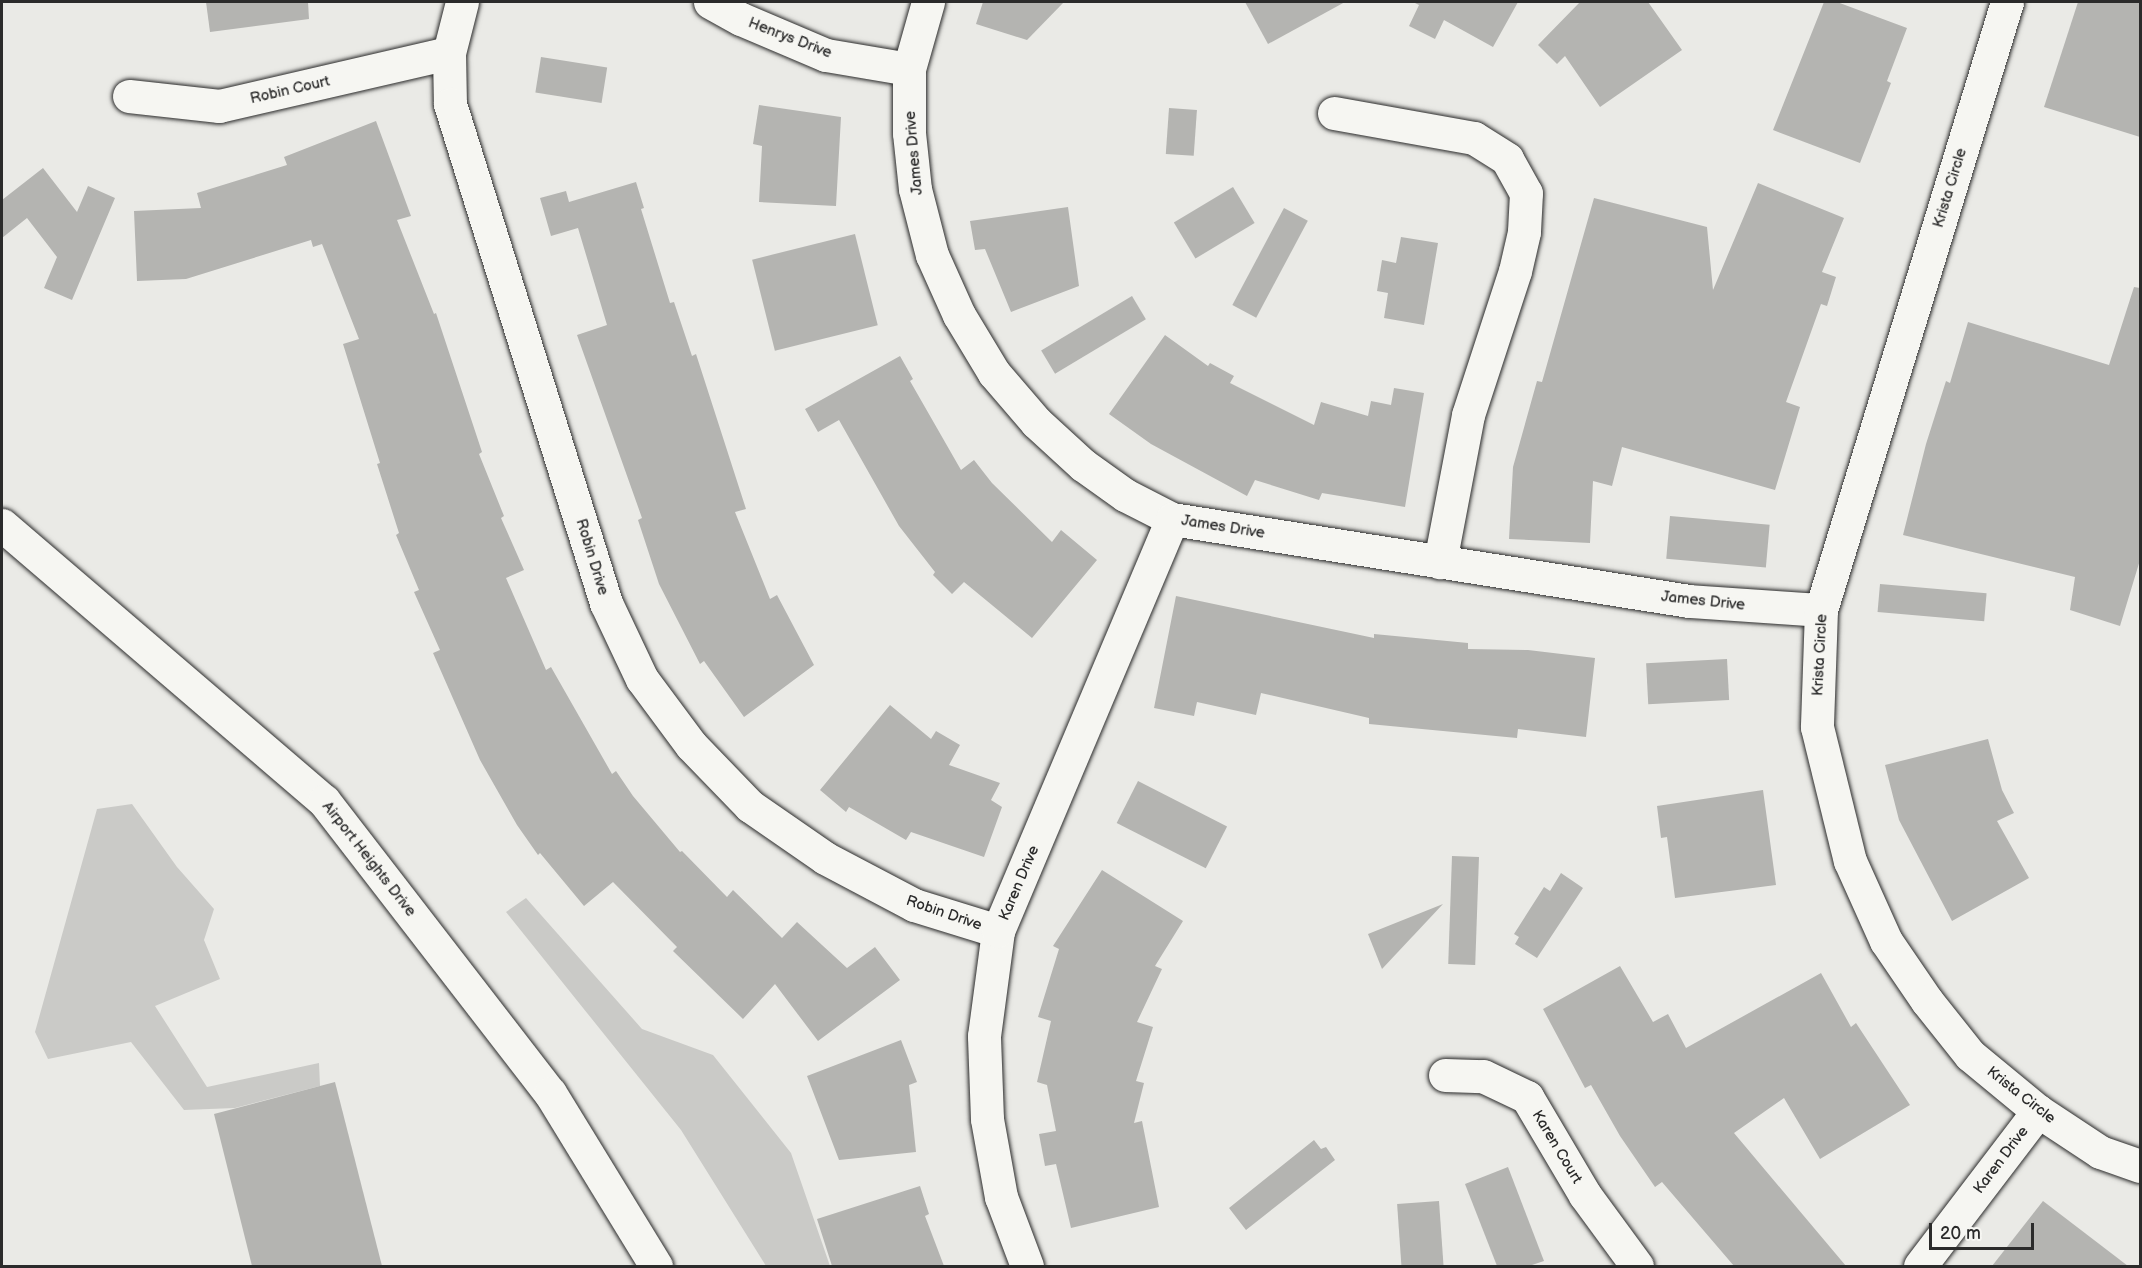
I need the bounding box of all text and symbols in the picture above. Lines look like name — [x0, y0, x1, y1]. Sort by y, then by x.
street label: Henrys Drive — [746, 14, 834, 62]
street label: Robin Court — [248, 72, 332, 108]
street label: James Drive — [901, 110, 927, 196]
street label: Krista Circle — [1929, 146, 1971, 230]
street label: James Drive — [1180, 512, 1266, 542]
street label: Robin Drive — [572, 517, 612, 597]
street label: James Drive — [1660, 588, 1746, 614]
street label: Krista Circle — [1809, 614, 1831, 696]
street label: Airport Heights Drive — [318, 798, 420, 920]
street label: Karen Drive — [995, 843, 1043, 923]
street label: Robin Drive — [904, 892, 984, 934]
street label: Krista Circle — [1983, 1063, 2059, 1127]
street label: Karen Court — [1528, 1107, 1586, 1187]
street label: Karen Drive — [1970, 1123, 2032, 1197]
scale bar — [1932, 1211, 2037, 1249]
text: 20 m — [1940, 1223, 1981, 1244]

